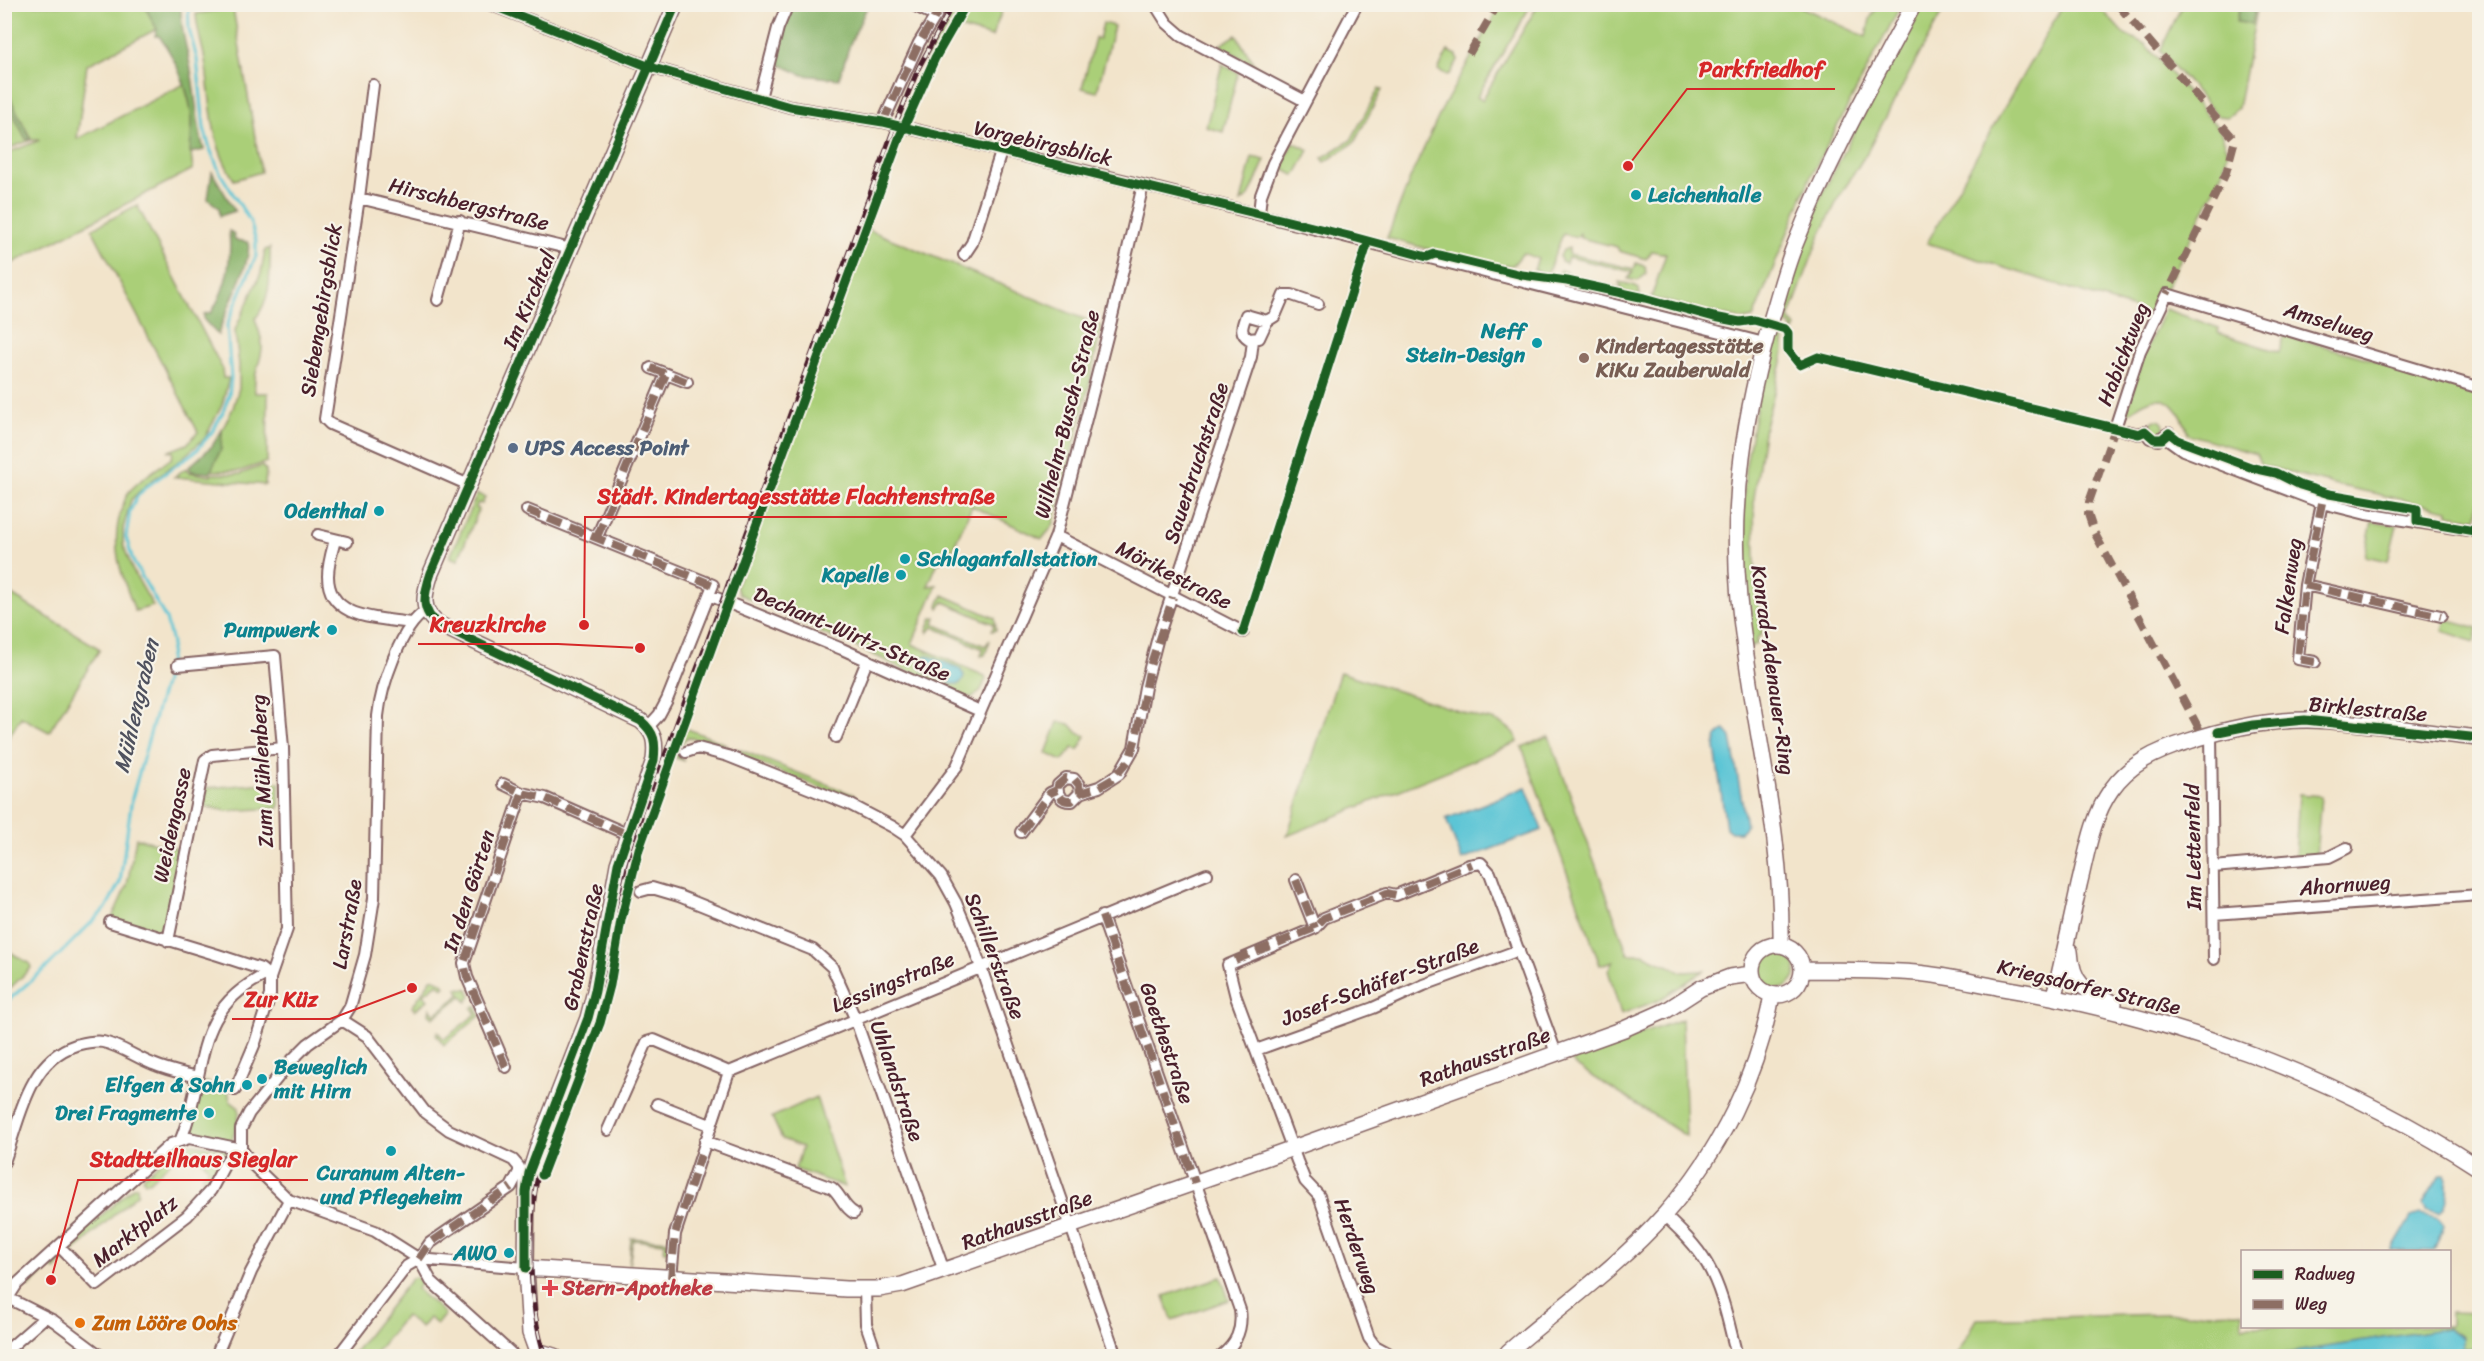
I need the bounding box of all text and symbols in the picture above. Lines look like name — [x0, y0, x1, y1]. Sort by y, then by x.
callout: Parkfriedhof — [1687, 49, 1835, 89]
text: Parkfriedhof — [1699, 50, 1826, 89]
street label: Vorgebirgsblick — [970, 109, 1117, 178]
street label: Hirschbergstraße — [385, 166, 553, 242]
place label: Leichenhalle — [1648, 176, 1762, 214]
marker: Leichenhalle — [1629, 188, 1643, 202]
street label: Siebengebirgsblick — [289, 221, 353, 399]
street label: Im Kirchtal — [491, 244, 567, 356]
street label: Amselweg — [2278, 290, 2379, 354]
street label: Habichtweg — [2086, 296, 2160, 412]
street label: Wilhelm-Busch-Straße — [1023, 305, 1111, 522]
place label: Neff Stein-Design — [1405, 312, 1528, 374]
place label: Kindertagesstätte KiKu Zauberwald — [1595, 327, 1764, 389]
marker: Neff Stein-Design — [1530, 336, 1544, 350]
marker: Kindertagesstätte KiKu Zauberwald — [1577, 351, 1591, 365]
street label: Sauerbruchstraße — [1152, 377, 1240, 549]
place label: UPS Access Point — [525, 429, 690, 467]
marker: UPS Access Point — [506, 441, 520, 455]
callout: Städt. Kindertagesstätte Flachtenstraße — [585, 477, 1007, 517]
text: Städt. Kindertagesstätte Flachtenstraße — [596, 477, 995, 516]
place label: Odenthal — [284, 492, 368, 530]
marker: Odenthal — [372, 504, 386, 518]
street label: Mörikestraße — [1109, 529, 1239, 621]
street label: Falkenweg — [2262, 535, 2314, 636]
place label: Schlaganfallstation — [916, 540, 1098, 578]
marker: Schlaganfallstation — [898, 552, 912, 566]
place label: Kapelle — [821, 556, 890, 594]
street label: Konrad-Adenauer-Ring — [1739, 563, 1807, 778]
marker: Kapelle — [894, 568, 908, 582]
street label: Dechant-Wirtz-Straße — [747, 575, 957, 693]
callout: Kreuzkirche — [418, 604, 558, 644]
text: Kreuzkirche — [429, 605, 547, 644]
place label: Pumpwerk — [224, 611, 321, 649]
marker: Pumpwerk — [325, 623, 339, 637]
water label: Mühlengraben — [102, 633, 171, 777]
street label: Birklestraße — [2307, 685, 2429, 733]
street label: Zum Mühlenberg — [239, 693, 285, 849]
street label: Weidengasse — [141, 764, 203, 886]
street label: Im Lettenfeld — [2173, 782, 2213, 911]
street label: In den Gärten — [431, 825, 507, 958]
street label: Ahornweg — [2297, 863, 2392, 907]
street label: Larstraße — [320, 876, 374, 972]
street label: Grabenstraße — [551, 880, 615, 1014]
street label: Schillerstraße — [953, 887, 1037, 1026]
street label: Josef-Schäfer-Straße — [1274, 927, 1485, 1038]
street label: Lessingstraße — [826, 940, 961, 1024]
street label: Kriegsdorfer Straße — [1993, 947, 2185, 1027]
street label: Goethestraße — [1128, 977, 1206, 1109]
callout: Zur Küz — [232, 979, 330, 1019]
text: Zur Küz — [243, 980, 320, 1019]
street label: Uhlandstraße — [859, 1015, 935, 1147]
street label: Rathausstraße — [1414, 1016, 1556, 1098]
place label: Beweglich mit Hirn — [273, 1048, 367, 1110]
place label: Elfgen & Sohn — [105, 1066, 236, 1104]
marker: Beweglich mit Hirn — [255, 1072, 269, 1086]
marker: Elfgen & Sohn — [240, 1078, 254, 1092]
place label: Drei Fragmente — [55, 1094, 197, 1132]
marker: Drei Fragmente — [202, 1106, 216, 1120]
callout: Stadtteilhaus Sieglar — [78, 1140, 308, 1180]
text: Stadtteilhaus Sieglar — [89, 1140, 298, 1179]
marker: Curanum Alten- und Pflegeheim — [384, 1144, 398, 1158]
place label: Curanum Alten- und Pflegeheim — [316, 1154, 466, 1216]
street label: Rathausstraße — [956, 1179, 1098, 1261]
street label: Marktplatz — [83, 1184, 188, 1277]
street label: Herderweg — [1323, 1193, 1391, 1300]
place label: AWO — [452, 1234, 497, 1272]
marker: AWO — [502, 1246, 516, 1260]
legend — [2241, 1250, 2451, 1328]
text: Radweg — [2295, 1258, 2355, 1290]
place label: Stern-Apotheke — [561, 1269, 713, 1307]
marker: Stern-Apotheke — [543, 1281, 557, 1295]
text: Weg — [2295, 1288, 2327, 1320]
place label: Zum Lööre Oohs — [91, 1304, 238, 1342]
marker: Zum Lööre Oohs — [73, 1316, 87, 1330]

